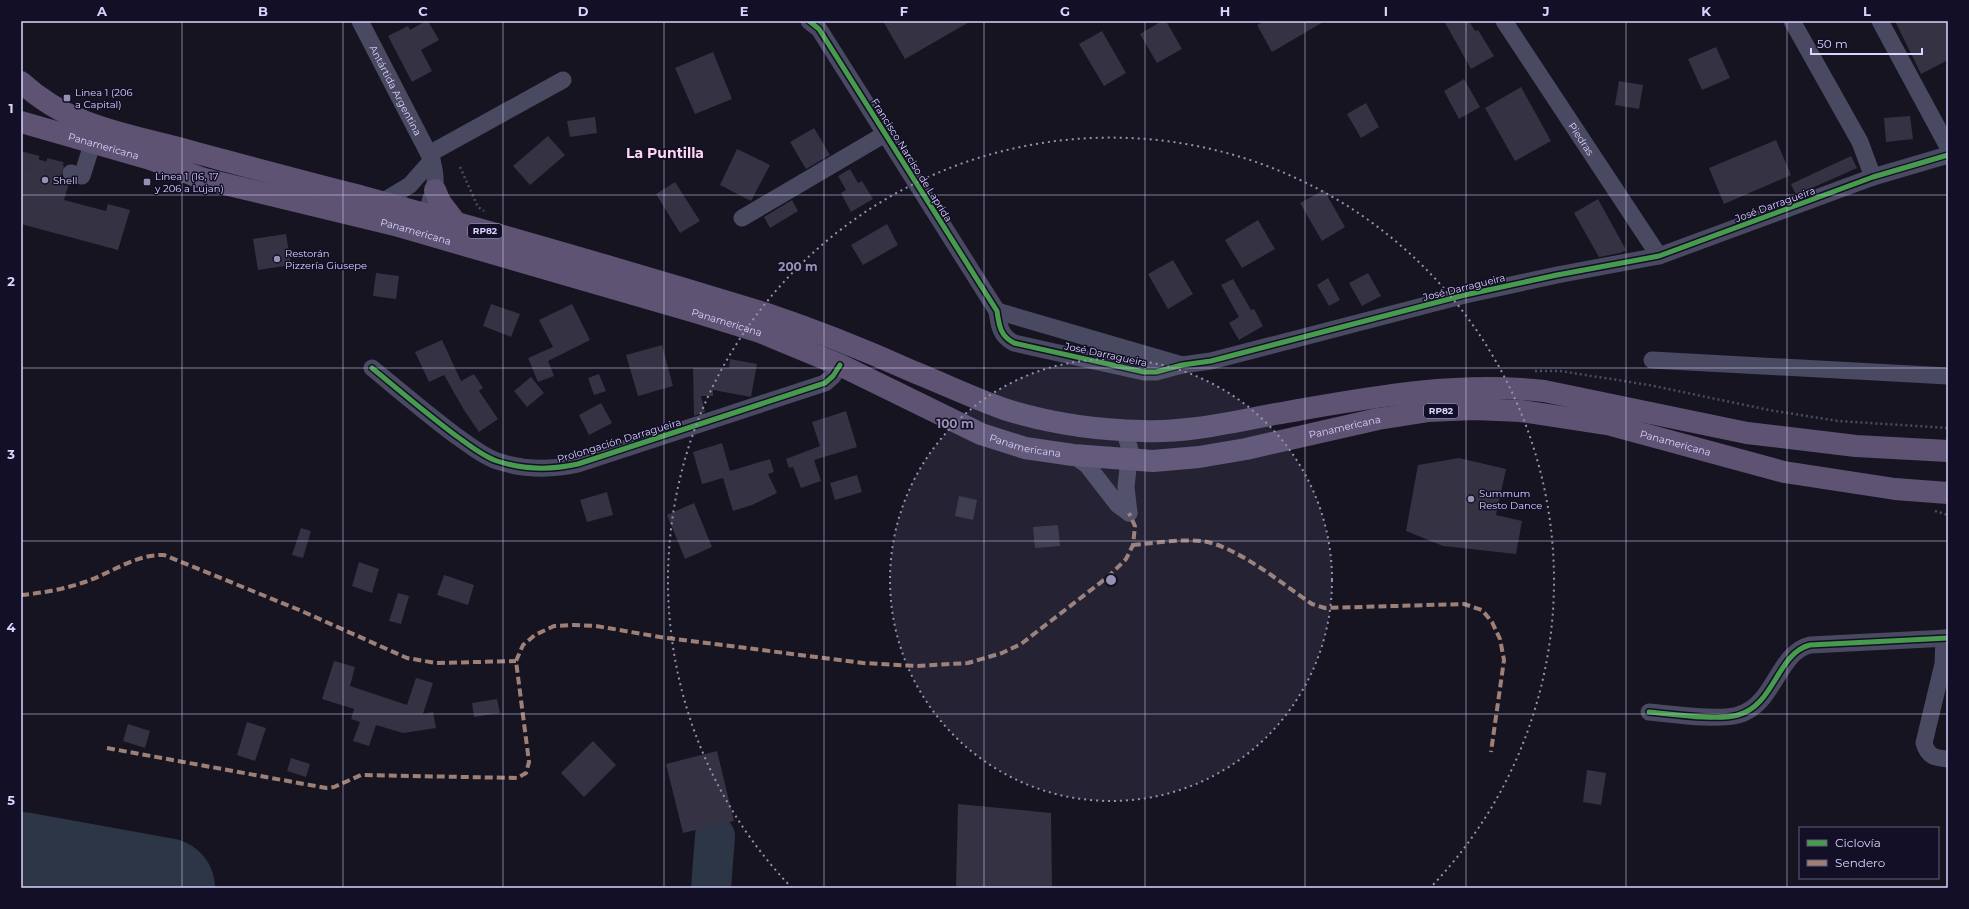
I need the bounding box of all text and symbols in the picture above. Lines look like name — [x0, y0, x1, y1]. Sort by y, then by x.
text: A — [96, 3, 108, 19]
text: B — [258, 3, 268, 19]
text: C — [418, 3, 428, 19]
text: D — [578, 3, 589, 19]
text: E — [740, 3, 749, 19]
text: F — [900, 3, 908, 19]
text: G — [1060, 3, 1070, 19]
text: H — [1220, 3, 1230, 19]
text: I — [1384, 3, 1388, 19]
text: J — [1541, 3, 1550, 19]
text: K — [1701, 3, 1711, 19]
text: L — [1863, 3, 1871, 19]
scale bar — [1811, 30, 1922, 56]
text: 50 m — [1817, 36, 1848, 51]
street label: Antártida Argentina — [367, 43, 424, 138]
place label: Linea 1 (206 a Capital) — [75, 86, 133, 111]
marker: Linea 1 (206 a Capital) — [62, 93, 72, 103]
street label: Francisco Narciso de Laprida — [868, 96, 955, 224]
text: 1 — [8, 100, 14, 116]
street label: Piedras — [1566, 120, 1597, 158]
street label: Panamericana — [67, 130, 140, 163]
district label: La Puntilla — [626, 144, 704, 162]
place label: Linea 1 (16, 17 y 206 a Lujan) — [154, 170, 224, 195]
place label: Shell — [53, 174, 77, 187]
marker: Shell — [40, 175, 50, 185]
marker: Linea 1 (16, 17 y 206 a Lujan) — [142, 177, 152, 187]
street label: José Darragueira — [1732, 184, 1817, 225]
street label: Panamericana — [379, 216, 453, 248]
road number: RP82 — [468, 224, 502, 238]
place label: Restorán Pizzería Giusepe — [285, 247, 367, 272]
marker: Restorán Pizzería Giusepe — [272, 254, 282, 264]
text: 200 m — [778, 259, 818, 274]
street label: José Darragueira — [1421, 271, 1507, 304]
text: 2 — [7, 273, 15, 289]
street label: Panamericana — [690, 305, 764, 339]
street label: José Darragueira — [1062, 339, 1148, 370]
road number: RP82 — [1424, 404, 1458, 418]
street label: Panamericana — [1308, 413, 1382, 442]
street label: Prolongación Darragueira — [556, 415, 683, 466]
text: 100 m — [937, 416, 973, 431]
street label: Panamericana — [1638, 427, 1712, 459]
street label: Panamericana — [988, 431, 1062, 460]
text: 3 — [6, 446, 15, 462]
place label: Summum Resto Dance — [1479, 487, 1542, 512]
marker: Summum Resto Dance — [1466, 494, 1476, 504]
centre of rings — [1104, 573, 1118, 587]
text: 4 — [7, 619, 16, 635]
text: 5 — [7, 792, 15, 808]
legend — [1799, 827, 1939, 879]
text: Ciclovía — [1835, 835, 1881, 850]
text: Sendero — [1835, 855, 1885, 870]

